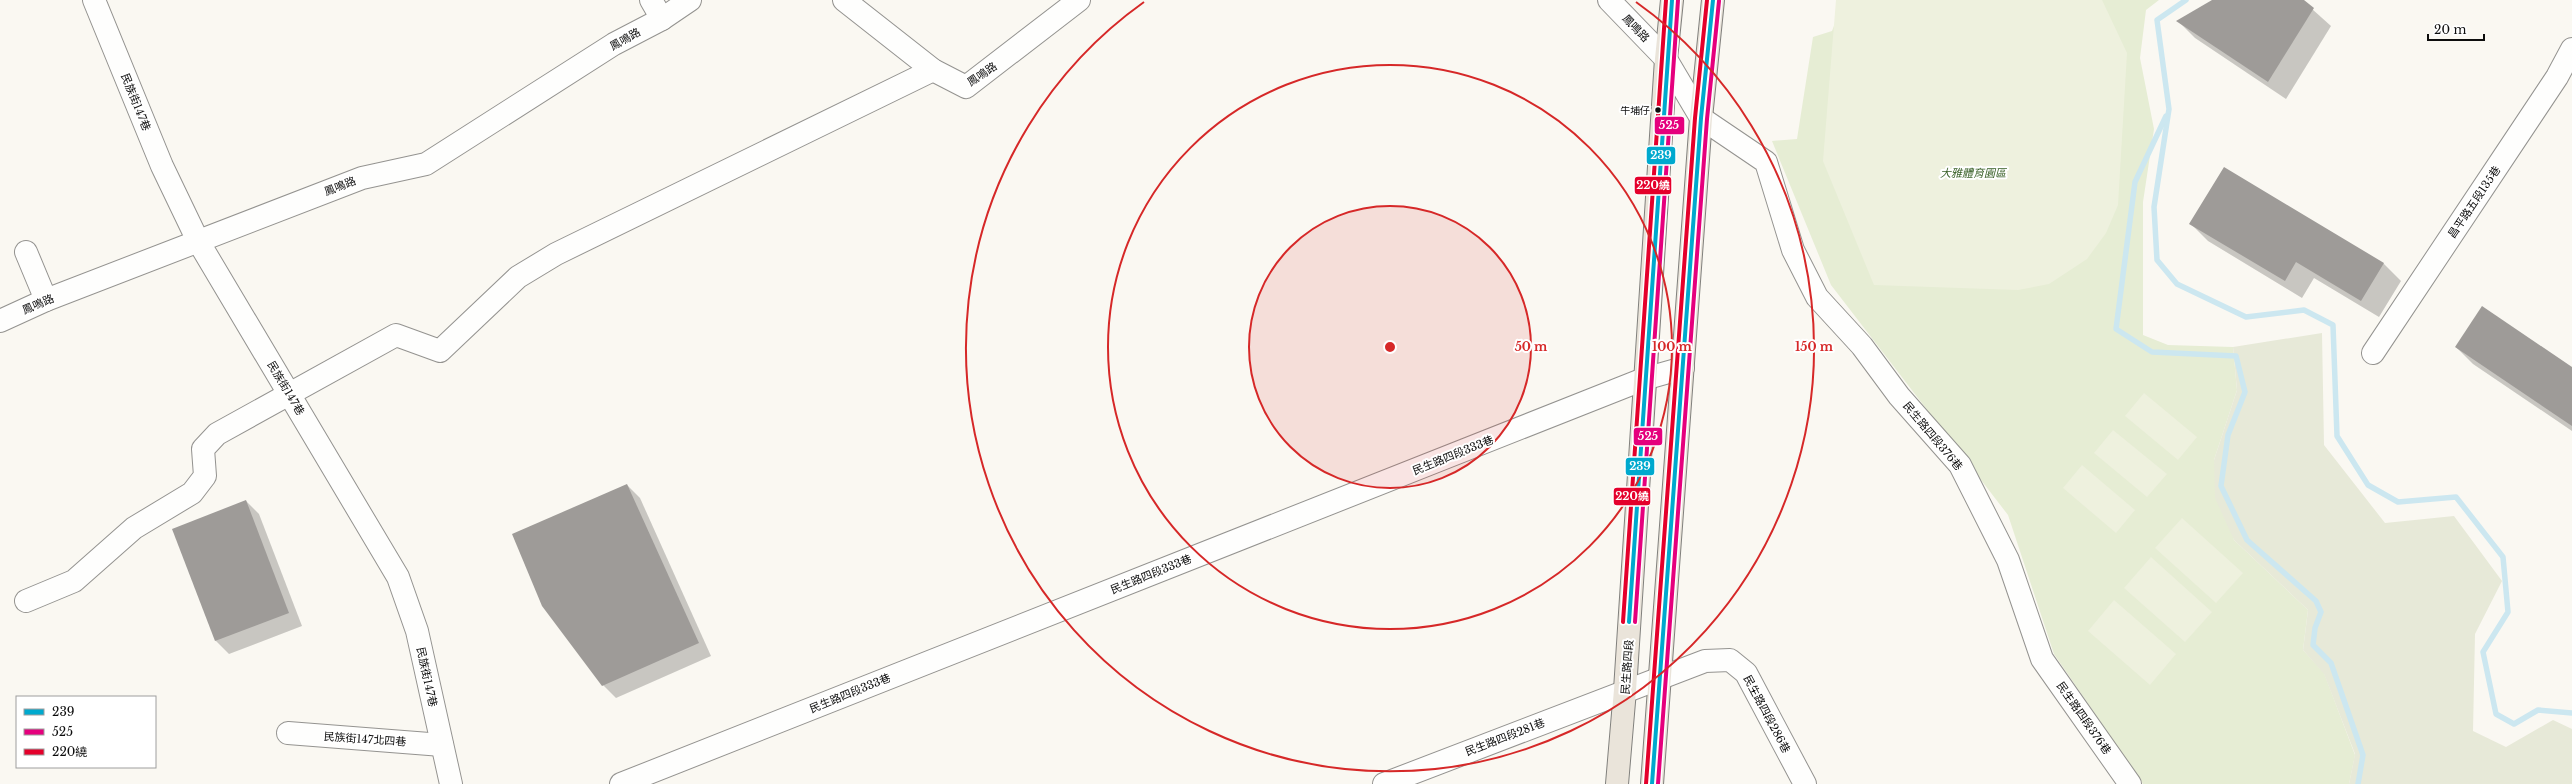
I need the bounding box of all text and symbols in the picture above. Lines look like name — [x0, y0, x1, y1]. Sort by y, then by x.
street label: 鳳鳴路 — [1620, 11, 1652, 45]
scale bar — [2428, 16, 2484, 42]
text: 20 m — [2434, 22, 2466, 37]
street label: 鳳鳴路 — [607, 25, 643, 53]
street label: 鳳鳴路 — [964, 59, 1000, 89]
street label: 民族街147巷 — [118, 71, 154, 133]
place label: 牛埔仔 — [1620, 104, 1650, 117]
marker: 牛埔仔 — [1653, 105, 1663, 115]
line badge: 525 — [1654, 116, 1685, 135]
text: 525 — [1659, 118, 1680, 132]
line badge: 239 — [1646, 146, 1676, 165]
text: 239 — [1650, 148, 1672, 162]
street label: 昌平路五段135巷 — [2445, 163, 2503, 241]
park label: 大雅體育園區 — [1940, 166, 2008, 180]
street label: 鳳鳴路 — [322, 174, 358, 198]
line badge: 220繞 — [1634, 176, 1672, 195]
text: 220繞 — [1636, 178, 1670, 192]
street label: 鳳鳴路 — [20, 291, 56, 317]
text: 50 m — [1515, 339, 1548, 354]
text: 100 m — [1652, 339, 1693, 354]
text: 150 m — [1795, 339, 1834, 354]
centre of rings — [1383, 340, 1397, 354]
street label: 民族街147巷 — [264, 358, 308, 418]
street label: 民生路四段376巷 — [1900, 399, 1966, 473]
line badge: 525 — [1633, 427, 1663, 446]
text: 525 — [1638, 429, 1659, 443]
street label: 民生路四段333巷 — [1410, 432, 1496, 478]
line badge: 239 — [1625, 457, 1655, 476]
text: 239 — [1629, 459, 1651, 473]
line badge: 220繞 — [1613, 487, 1651, 506]
text: 220繞 — [1615, 489, 1649, 503]
street label: 民生路四段333巷 — [1108, 551, 1194, 597]
street label: 民生路四段 — [1618, 639, 1636, 695]
street label: 民族街147巷 — [414, 646, 440, 708]
street label: 民生路四段333巷 — [807, 670, 893, 716]
street label: 民生路四段286巷 — [1741, 673, 1793, 755]
street label: 民生路四段376巷 — [2054, 679, 2114, 757]
legend — [16, 696, 156, 768]
text: 239 — [52, 704, 75, 719]
street label: 民生路四段281巷 — [1463, 715, 1547, 759]
text: 525 — [52, 724, 73, 739]
street label: 民族街147北四巷 — [323, 729, 407, 749]
text: 220繞 — [52, 744, 87, 759]

